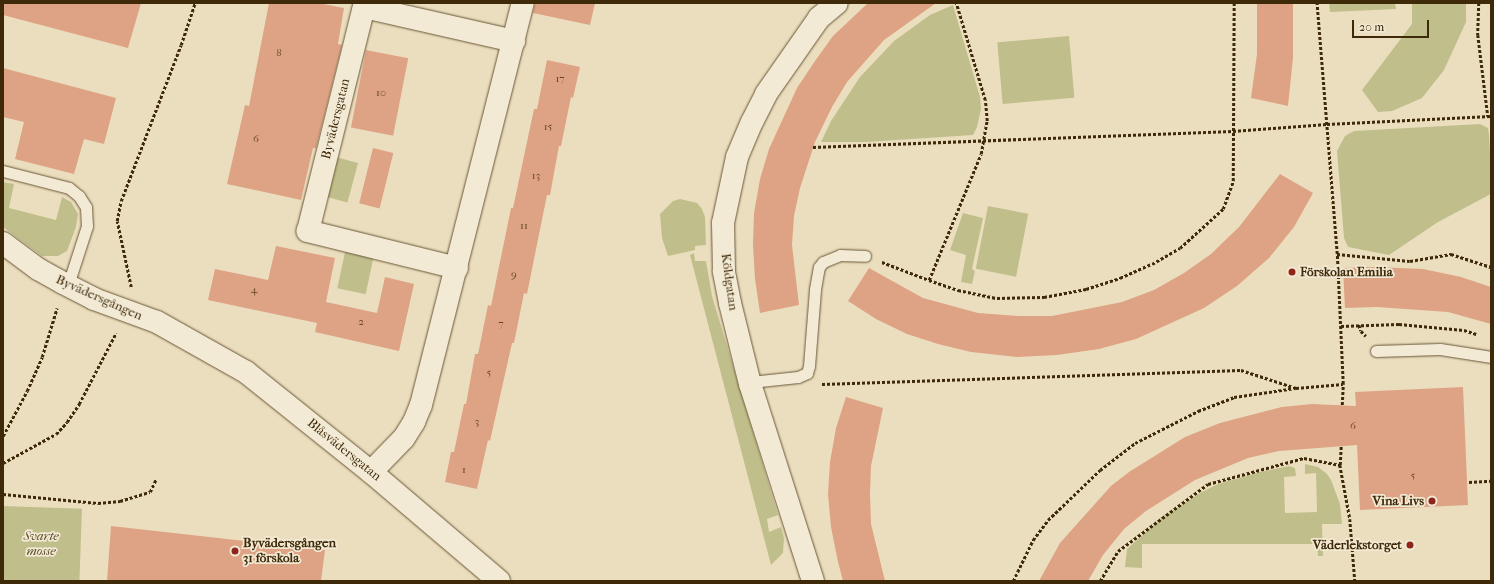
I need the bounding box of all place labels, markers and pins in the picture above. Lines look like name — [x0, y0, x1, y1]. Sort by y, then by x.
place label: Förskolan Emilia — [1300, 264, 1393, 280]
marker: Förskolan Emilia — [1287, 267, 1297, 277]
place label: Vina Livs — [1373, 493, 1424, 509]
marker: Vina Livs — [1427, 496, 1437, 506]
place label: Byvädersgången 31 förskola — [243, 536, 336, 567]
place label: Väderlekstorget — [1313, 537, 1402, 553]
marker: Väderlekstorget — [1405, 540, 1415, 550]
marker: Byvädersgången 31 förskola — [230, 546, 240, 556]

